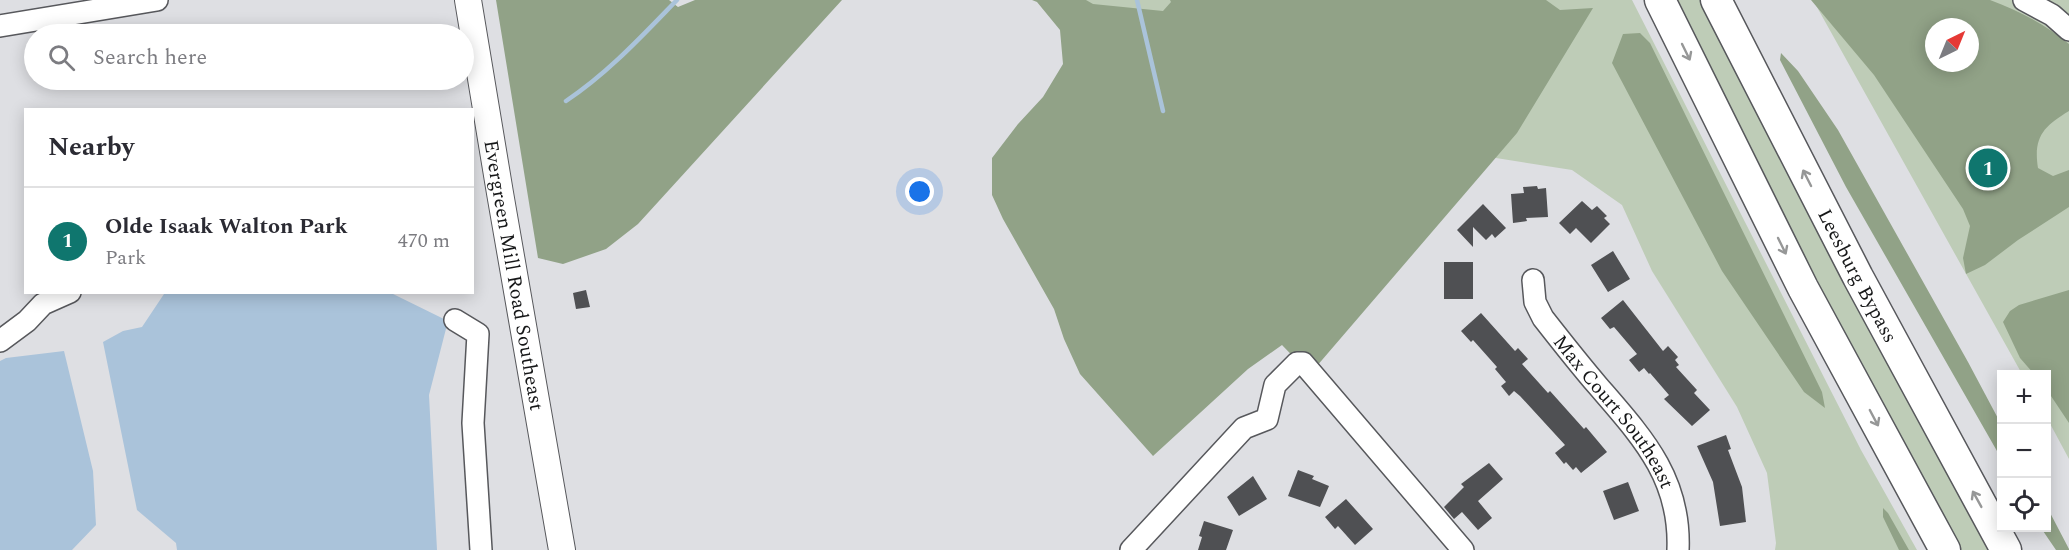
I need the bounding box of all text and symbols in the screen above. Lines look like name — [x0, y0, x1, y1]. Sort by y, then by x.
north arrow — [1925, 18, 1979, 72]
search box — [24, 24, 474, 90]
icon: search — [45, 41, 78, 74]
text: Search here — [93, 41, 207, 74]
one-way arrow — [1681, 43, 1692, 61]
text: Nearby — [48, 127, 134, 167]
street label: Evergreen Mill Road Southeast — [475, 138, 552, 413]
pin: 1 — [1968, 146, 2008, 190]
one-way arrow — [1801, 170, 1812, 188]
your location — [905, 177, 934, 206]
street label: Leesburg Bypass — [1809, 204, 1905, 349]
text: Olde Isaak Walton Park — [105, 210, 348, 243]
text: 1 — [62, 226, 73, 256]
text: 470 m — [398, 226, 450, 256]
one-way arrow — [1777, 236, 1789, 254]
text: Park — [105, 243, 146, 273]
street label: Max Court Southeast — [1545, 328, 1682, 493]
map controls — [1997, 370, 2051, 532]
button: + — [1997, 370, 2051, 424]
one-way arrow — [1868, 409, 1880, 426]
button: − — [1997, 424, 2051, 478]
button: locate — [1997, 478, 2051, 532]
one-way arrow — [1971, 491, 1983, 508]

